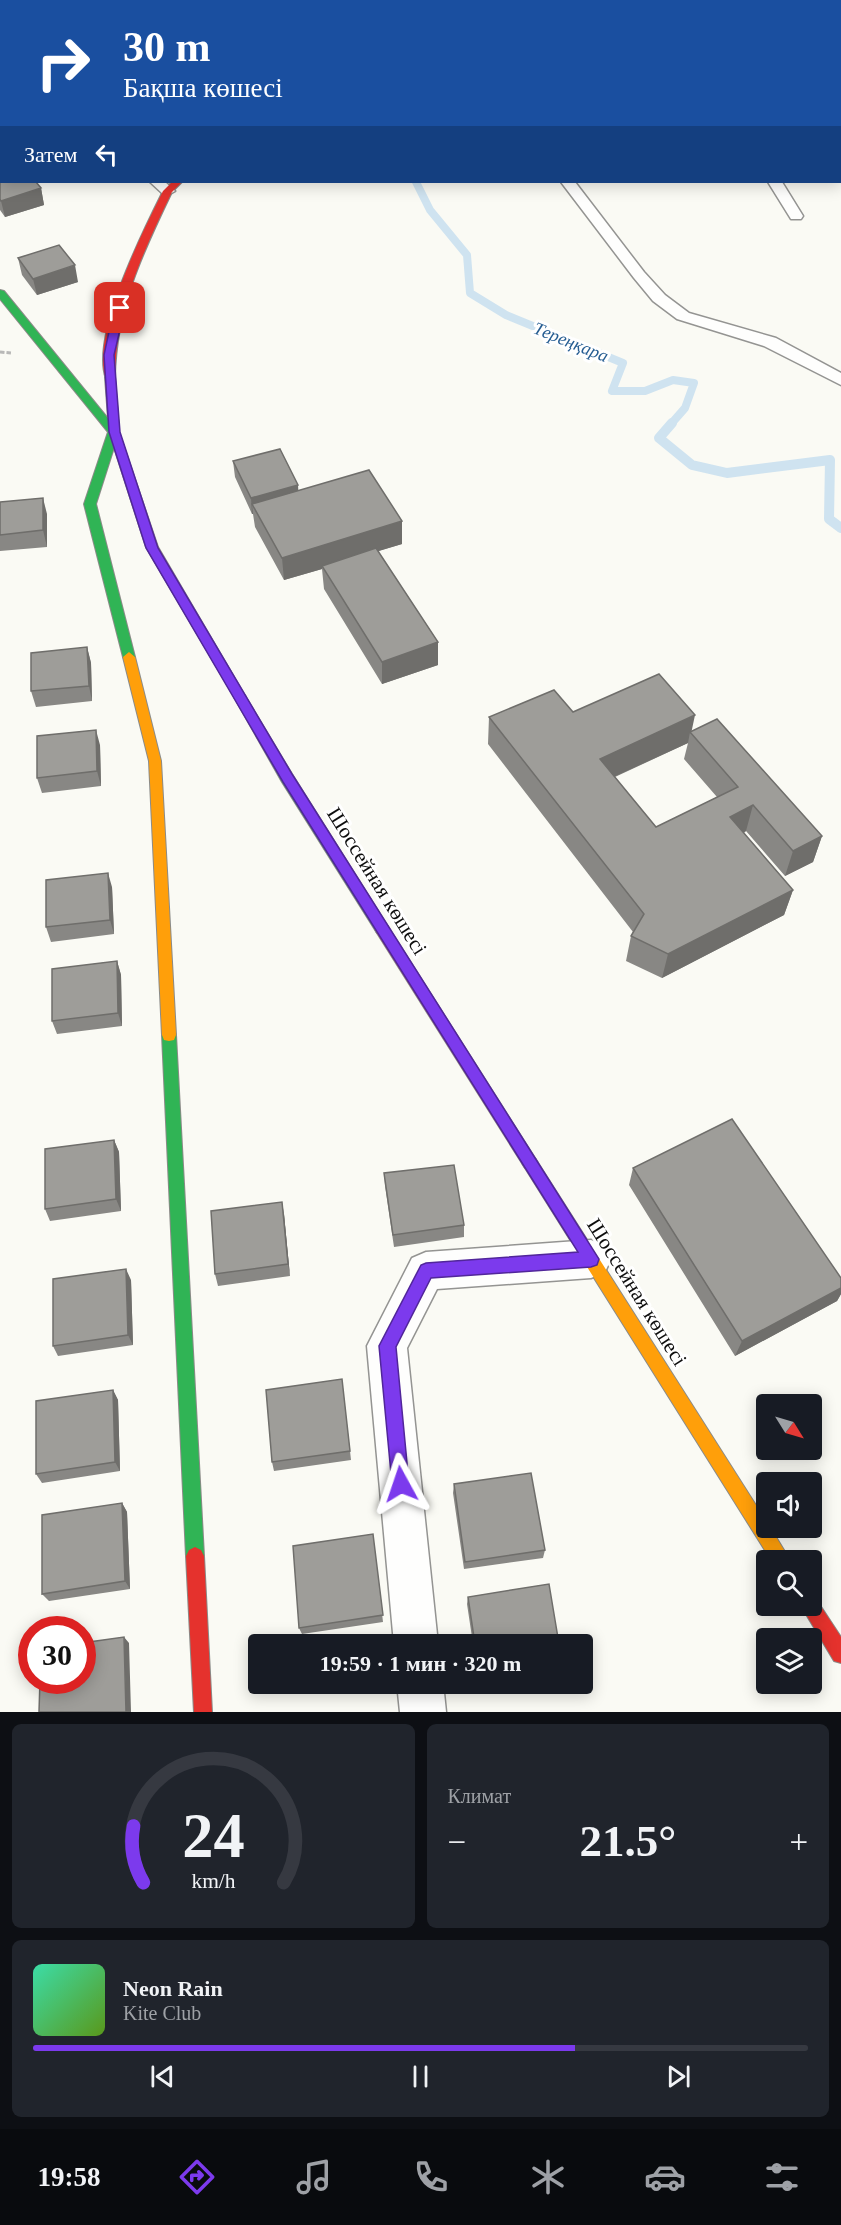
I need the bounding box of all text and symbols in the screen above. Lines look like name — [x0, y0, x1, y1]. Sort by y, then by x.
icon: right — [24, 24, 102, 102]
text: 30 m — [123, 24, 211, 70]
text: Бақша көшесі — [123, 73, 283, 103]
icon: left — [90, 138, 123, 171]
text: Затем — [24, 142, 78, 167]
pin — [94, 282, 145, 333]
icon: arrive — [103, 291, 136, 324]
water label: Тереңқара — [531, 318, 611, 366]
street label: Шоссейная көшесі — [322, 803, 432, 959]
street label: Шоссейная көшесі — [582, 1214, 692, 1370]
north arrow — [756, 1394, 822, 1460]
map controls — [756, 1394, 822, 1694]
position arrow — [369, 1452, 433, 1516]
button: sound — [756, 1472, 822, 1538]
button: search — [756, 1550, 822, 1616]
speed limit sign: 30 — [18, 1616, 96, 1694]
button: layers — [756, 1628, 822, 1694]
text: 19:59 · 1 мин · 320 m — [320, 1651, 521, 1676]
text: Климат — [448, 1785, 511, 1807]
text: 24 — [182, 1801, 244, 1870]
text: 21.5° — [579, 1816, 676, 1866]
text: − — [448, 1824, 466, 1860]
text: + — [789, 1824, 808, 1860]
text: km/h — [191, 1869, 236, 1893]
text: Neon Rain — [123, 1976, 223, 2001]
text: Kite Club — [123, 2002, 201, 2024]
icon: previous — [146, 2060, 179, 2093]
icon: pause — [404, 2060, 437, 2093]
icon: next — [662, 2060, 695, 2093]
icon: directions — [176, 2156, 218, 2198]
icon: music — [293, 2156, 335, 2198]
icon: phone — [410, 2156, 452, 2198]
icon: climate — [527, 2156, 569, 2198]
icon: car — [644, 2156, 686, 2198]
icon: filters — [761, 2156, 803, 2198]
text: 19:58 — [38, 2162, 101, 2192]

